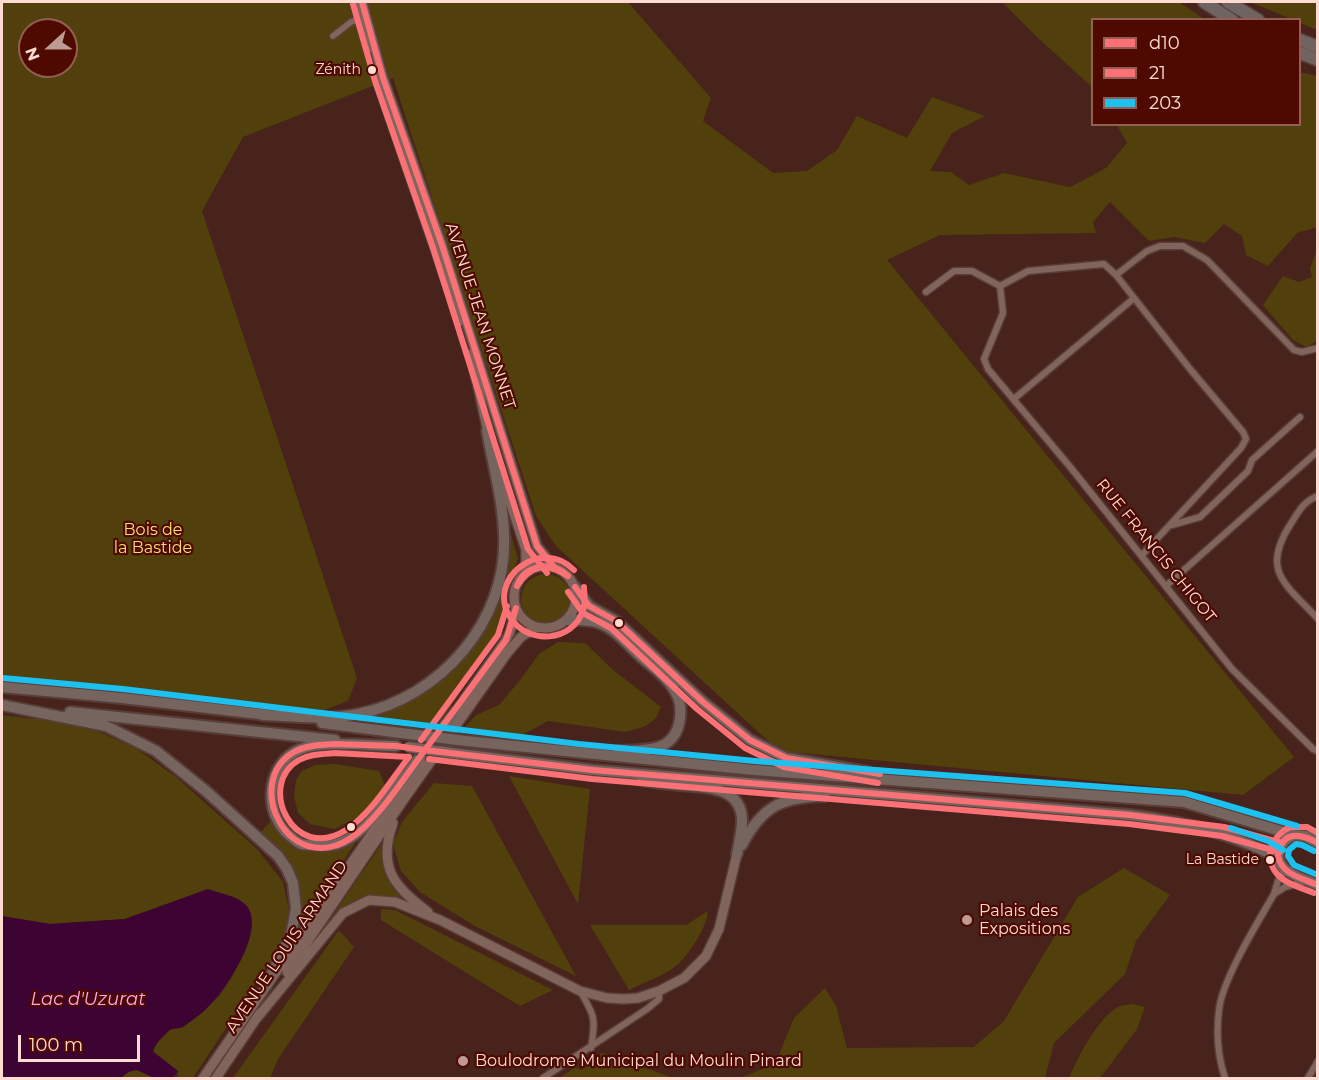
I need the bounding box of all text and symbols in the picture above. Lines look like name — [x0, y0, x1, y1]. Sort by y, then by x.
north arrow — [18, 18, 78, 78]
legend — [1091, 18, 1301, 126]
text: d10 — [1149, 32, 1180, 54]
text: N — [21, 44, 44, 63]
place label: Zénith — [315, 62, 361, 78]
text: 21 — [1149, 62, 1166, 84]
marker: Zénith — [366, 64, 378, 76]
text: 203 — [1149, 92, 1181, 114]
street label: AVENUE JEAN MONNET — [441, 220, 519, 412]
street label: RUE FRANCIS CHIGOT — [1092, 475, 1220, 627]
park label: Bois de la Bastide — [114, 520, 192, 558]
unlabelled marker — [613, 617, 625, 629]
unlabelled marker — [345, 821, 357, 833]
place label: La Bastide — [1186, 852, 1259, 868]
marker: La Bastide — [1264, 854, 1276, 866]
street label: AVENUE LOUIS ARMAND — [222, 857, 352, 1037]
place label: Palais des Expositions — [979, 901, 1070, 939]
marker: Palais des Expositions — [960, 913, 974, 927]
water label: Lac d'Uzurat — [31, 989, 145, 1011]
scale bar — [21, 1023, 142, 1061]
text: 100 m — [29, 1034, 83, 1056]
place label: Boulodrome Municipal du Moulin Pinard — [475, 1051, 802, 1071]
marker: Boulodrome Municipal du Moulin Pinard — [456, 1054, 470, 1068]

